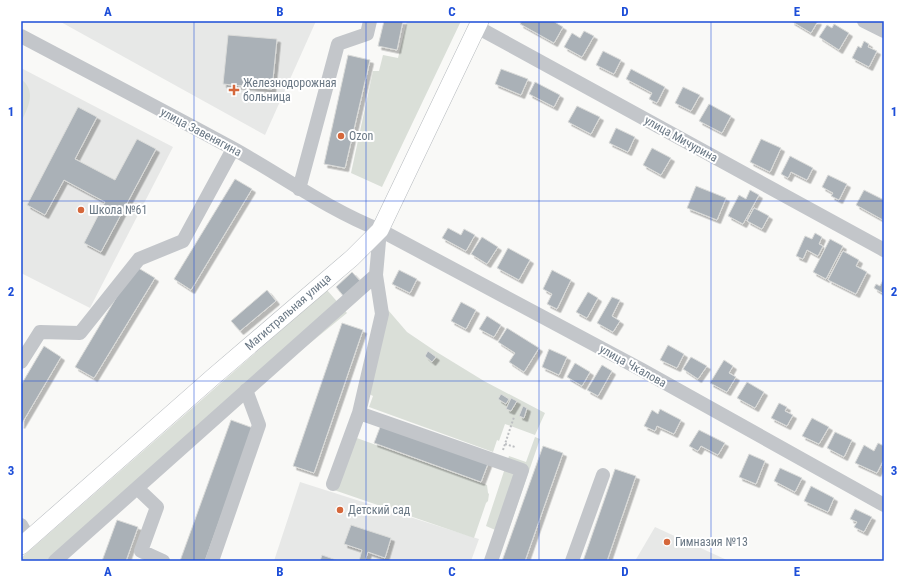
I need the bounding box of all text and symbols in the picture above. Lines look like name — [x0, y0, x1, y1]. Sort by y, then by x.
text: A — [104, 4, 112, 19]
text: B — [276, 4, 284, 19]
text: C — [448, 4, 456, 19]
text: D — [621, 4, 629, 19]
text: E — [794, 4, 801, 19]
place label: Железнодорожная больница — [243, 76, 337, 104]
marker: Железнодорожная больница — [228, 84, 240, 96]
text: 1 — [8, 104, 14, 119]
text: 1 — [891, 104, 897, 119]
street label: улица Завенягина — [158, 105, 244, 159]
street label: улица Мичурина — [642, 113, 720, 165]
place label: Ozon — [349, 129, 373, 143]
marker: Ozon — [336, 131, 346, 141]
place label: Школа №61 — [89, 203, 147, 217]
marker: Школа №61 — [76, 205, 86, 215]
street label: Магистральная улица — [242, 271, 334, 353]
text: 2 — [8, 284, 15, 299]
text: 2 — [891, 284, 898, 299]
street label: улица Чкалова — [597, 342, 669, 390]
text: 3 — [8, 463, 14, 478]
text: 3 — [891, 463, 897, 478]
place label: Детский сад — [348, 503, 411, 517]
marker: Детский сад — [335, 505, 345, 515]
place label: Гимназия №13 — [675, 535, 748, 549]
marker: Гимназия №13 — [662, 537, 672, 547]
text: A — [104, 564, 112, 579]
text: B — [276, 564, 284, 579]
text: C — [448, 564, 456, 579]
text: D — [621, 564, 629, 579]
text: E — [794, 564, 801, 579]

